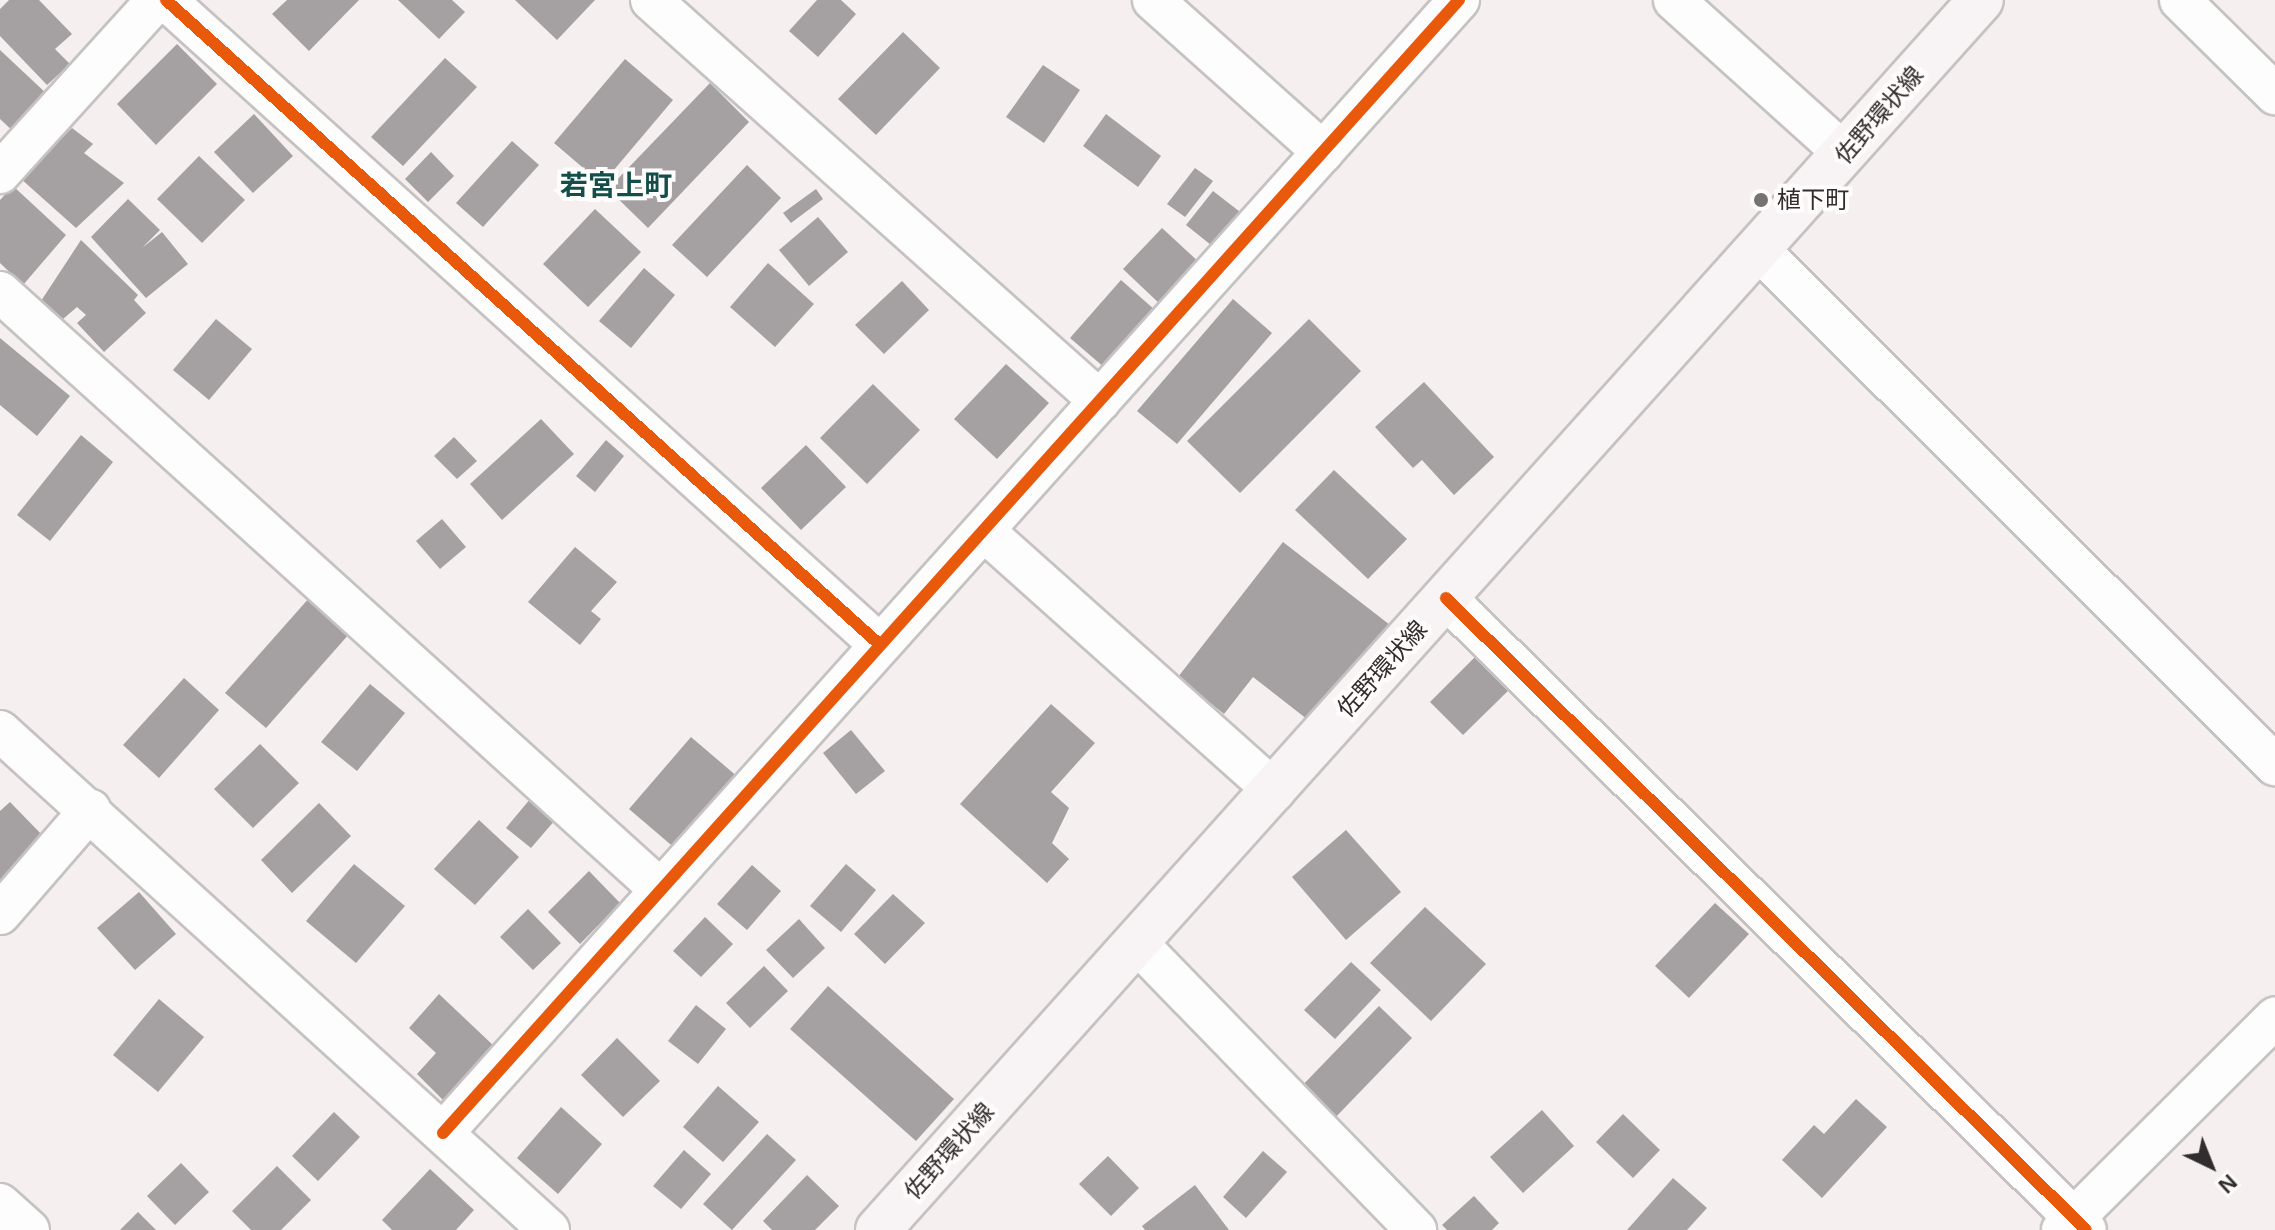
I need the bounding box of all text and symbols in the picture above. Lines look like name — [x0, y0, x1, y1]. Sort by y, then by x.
street label: 佐野環状線 — [1829, 60, 1929, 170]
district label: 若宮上町 — [560, 169, 672, 203]
place label: 植下町 — [1777, 186, 1849, 214]
marker: 植下町 — [1752, 191, 1770, 209]
street label: 佐野環状線 — [1331, 615, 1433, 723]
street label: 佐野環状線 — [898, 1097, 1000, 1205]
north arrow — [2171, 1126, 2251, 1206]
text: N — [2213, 1169, 2242, 1198]

